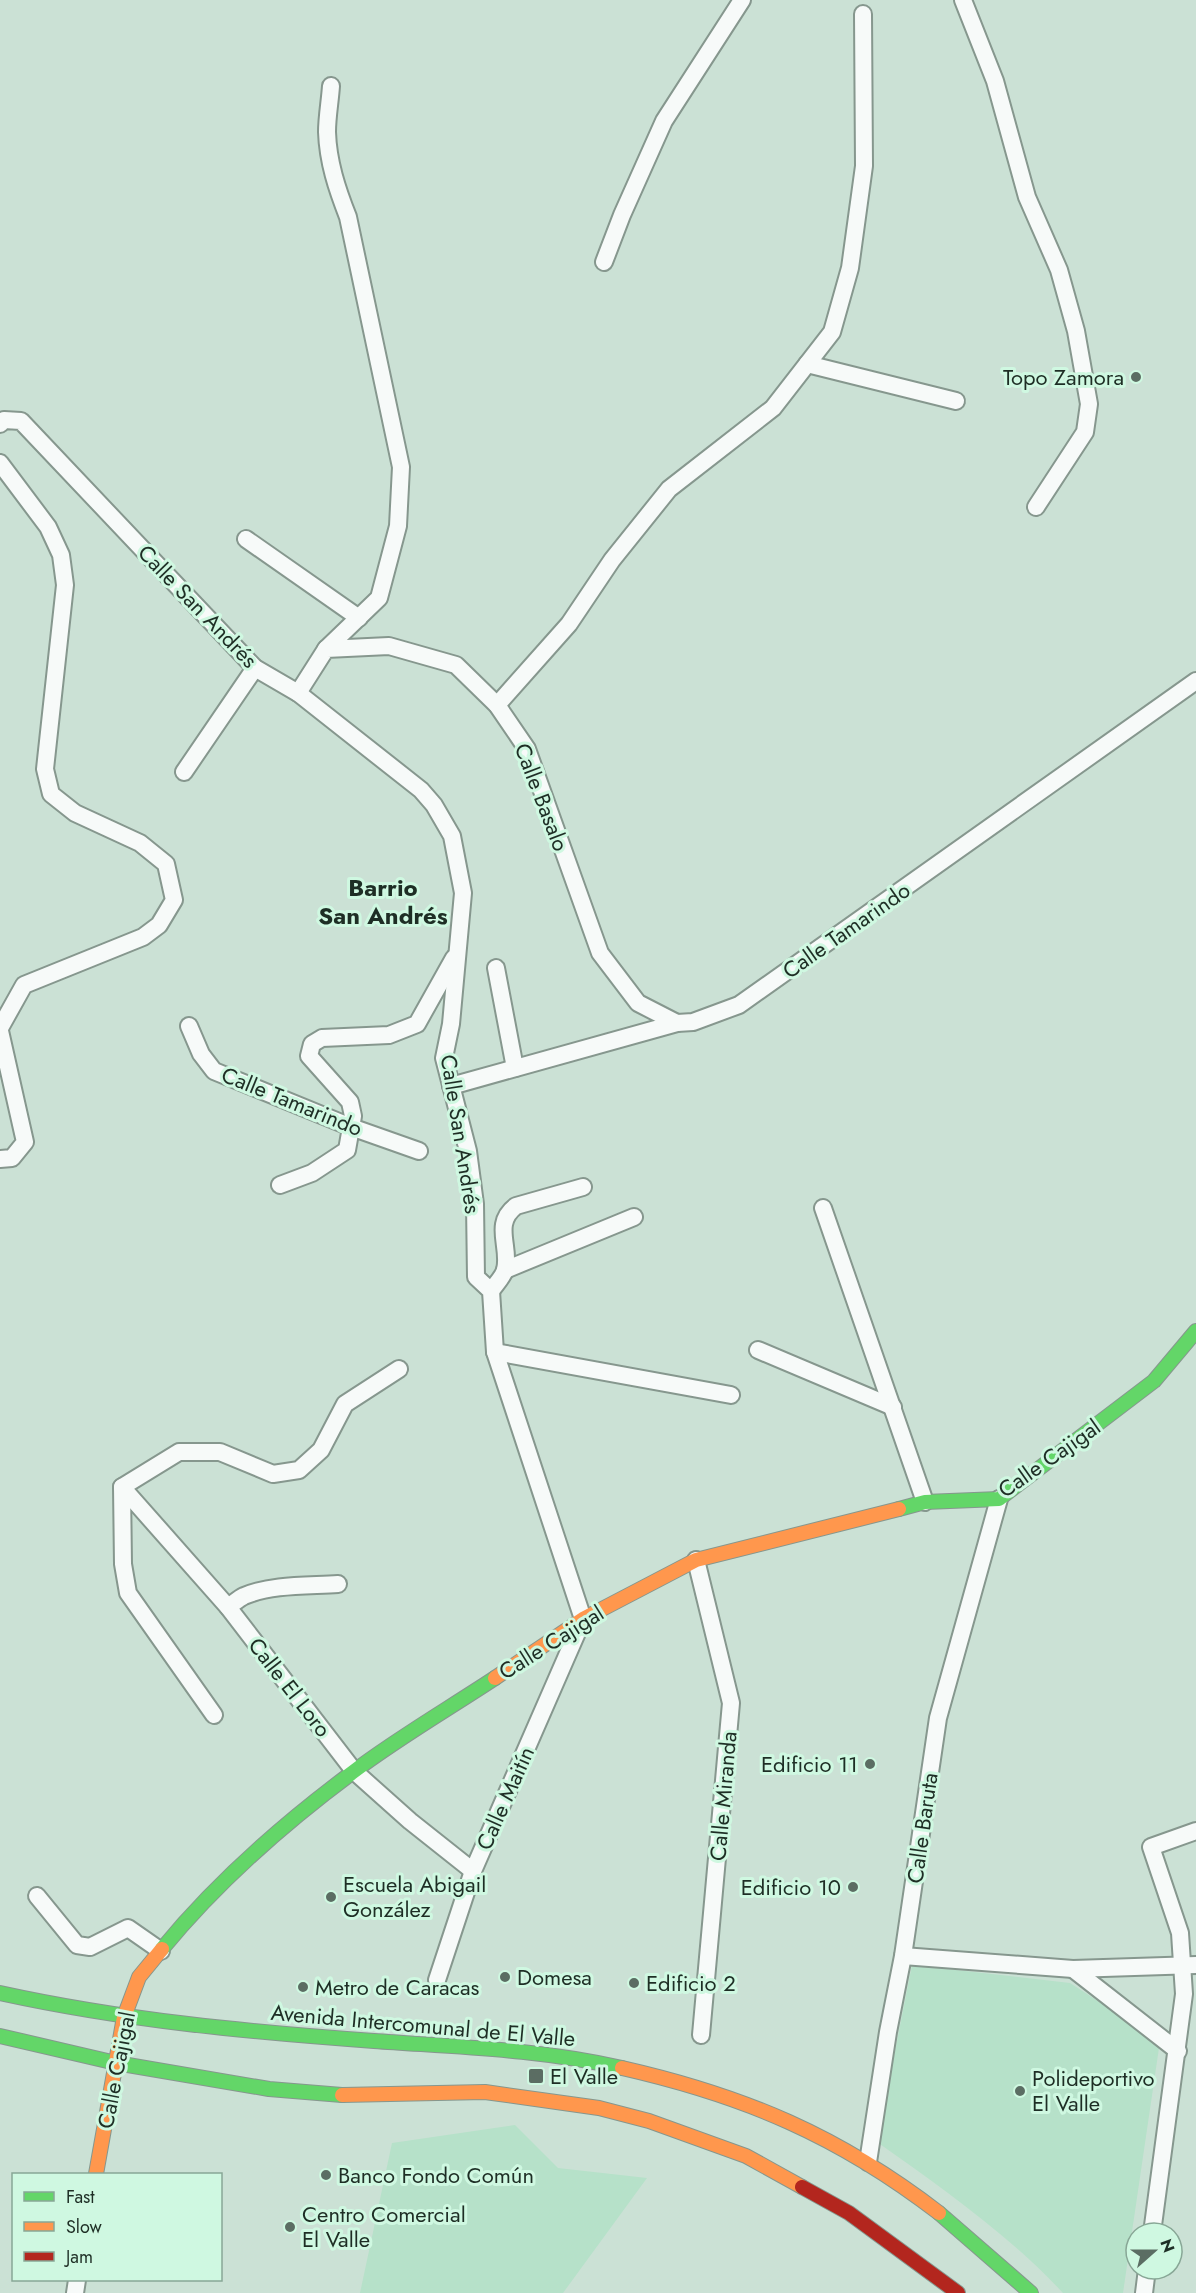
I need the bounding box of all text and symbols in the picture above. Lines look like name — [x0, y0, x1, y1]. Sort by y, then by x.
place label: Topo Zamora — [1003, 361, 1124, 393]
marker: Topo Zamora — [1129, 370, 1143, 384]
street label: Calle San Andrés — [131, 537, 265, 675]
street label: Calle Basalo — [507, 738, 577, 856]
district label: Barrio San Andrés — [318, 870, 448, 933]
street label: Calle Tamarindo — [776, 874, 916, 986]
street label: Calle San Andrés — [433, 1052, 489, 1216]
street label: Calle Tamarindo — [217, 1058, 367, 1144]
street label: Calle Cajigal — [991, 1411, 1107, 1505]
street label: Calle Cajigal — [492, 1597, 610, 1687]
street label: Calle El Loro — [241, 1630, 339, 1744]
street label: Calle Miranda — [701, 1730, 745, 1862]
street label: Calle Maitín — [468, 1741, 542, 1855]
place label: Edificio 11 — [761, 1748, 858, 1780]
marker: Edificio 11 — [863, 1757, 877, 1771]
street label: Calle Baruta — [898, 1771, 946, 1885]
place label: Escuela Abigail González — [343, 1868, 486, 1925]
place label: Edificio 10 — [741, 1871, 841, 1903]
marker: Edificio 10 — [846, 1880, 860, 1894]
marker: Escuela Abigail González — [324, 1890, 338, 1904]
place label: Domesa — [517, 1961, 592, 1993]
place label: Edificio 2 — [646, 1967, 736, 1999]
marker: Domesa — [498, 1970, 512, 1984]
place label: Metro de Caracas — [315, 1971, 480, 2003]
marker: Edificio 2 — [627, 1976, 641, 1990]
marker: Metro de Caracas — [296, 1980, 310, 1994]
street label: Avenida Intercomunal de El Valle — [269, 1996, 577, 2054]
street label: Calle Cajigal — [89, 2009, 143, 2131]
place label: El Valle — [550, 2060, 618, 2092]
place label: Polideportivo El Valle — [1032, 2062, 1155, 2119]
marker: El Valle — [527, 2067, 545, 2085]
marker: Polideportivo El Valle — [1013, 2084, 1027, 2098]
place label: Banco Fondo Común — [338, 2159, 534, 2191]
marker: Banco Fondo Común — [319, 2168, 333, 2182]
legend — [12, 2173, 222, 2281]
text: Fast — [66, 2184, 95, 2210]
place label: Centro Comercial El Valle — [302, 2198, 466, 2255]
text: Slow — [66, 2214, 103, 2240]
marker: Centro Comercial El Valle — [283, 2220, 297, 2234]
north arrow — [1124, 2221, 1184, 2281]
text: N — [1155, 2236, 1181, 2256]
text: Jam — [64, 2244, 93, 2270]

